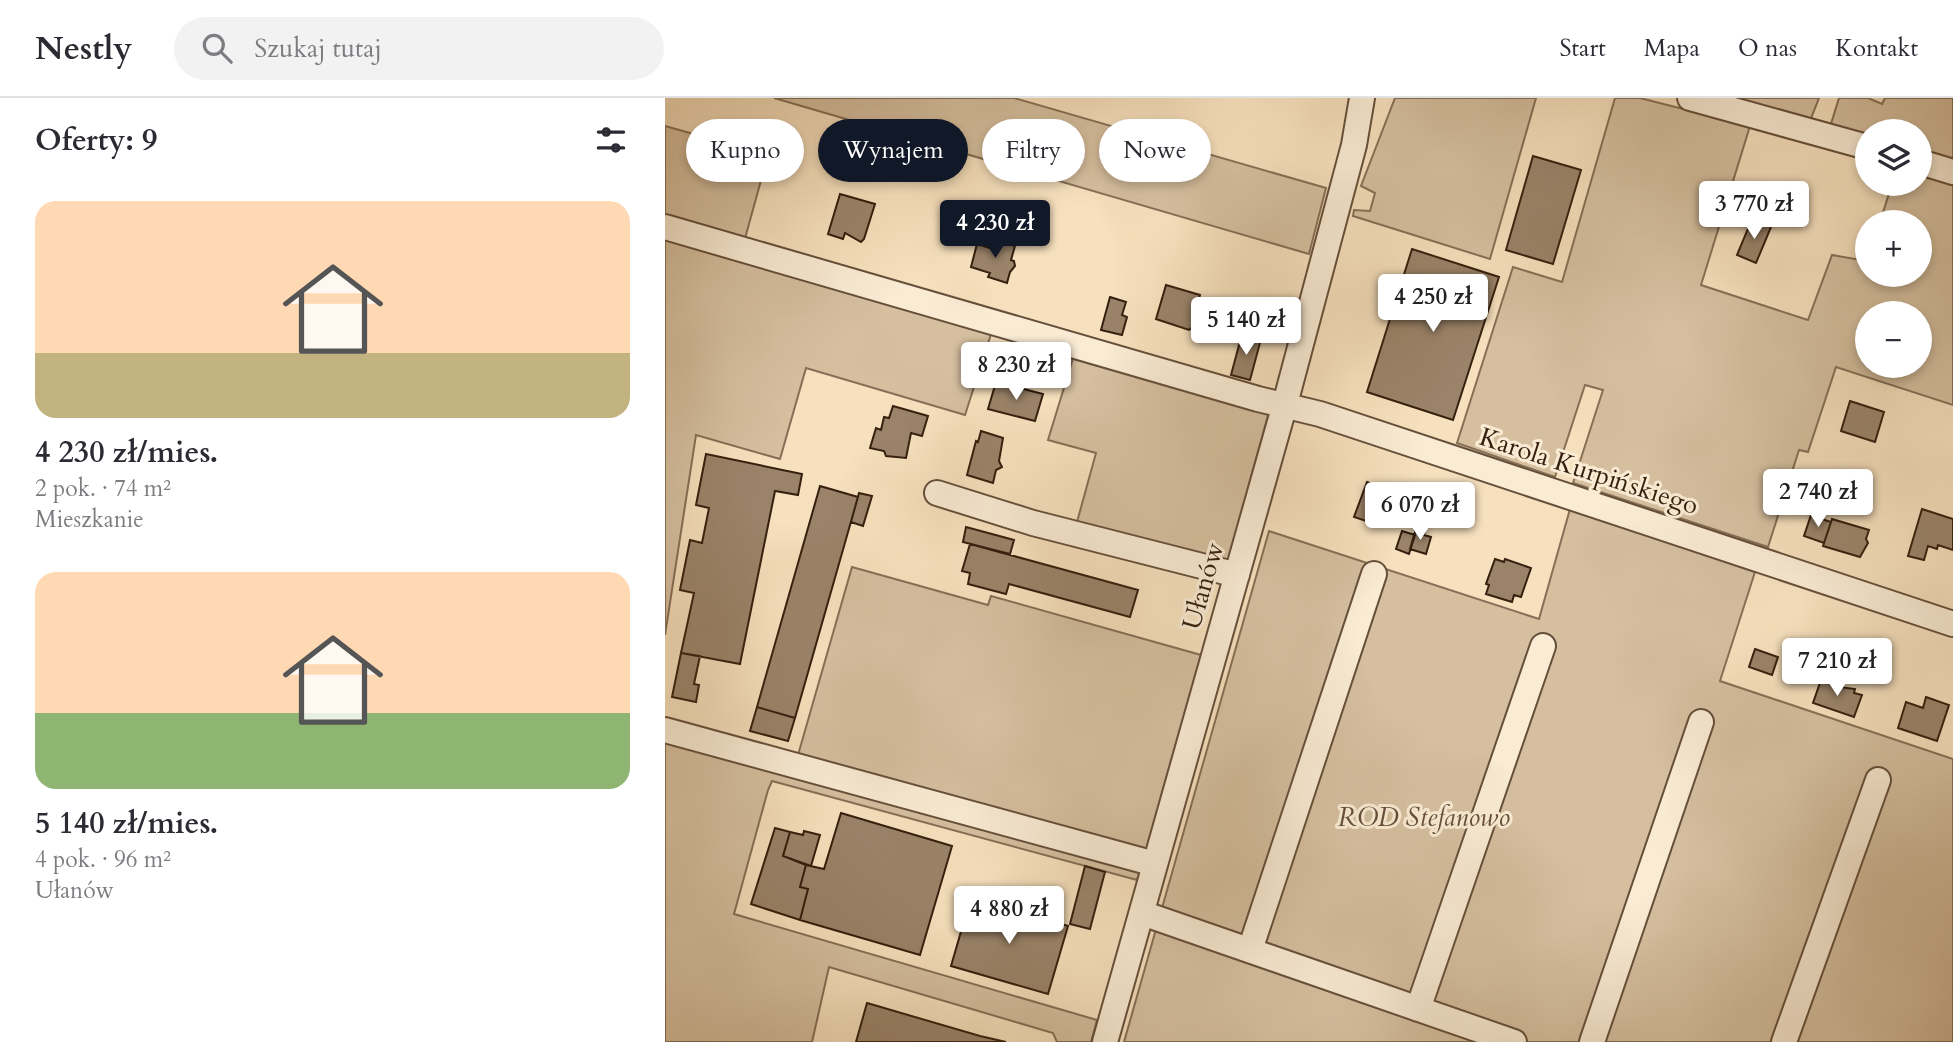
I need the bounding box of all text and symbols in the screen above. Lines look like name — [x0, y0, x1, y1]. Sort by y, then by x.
search box — [174, 17, 664, 80]
text: Nestly — [35, 26, 132, 71]
icon: search — [198, 29, 236, 67]
text: Szukaj tutaj — [254, 31, 382, 66]
text: Start — [1559, 32, 1606, 65]
text: Mapa — [1644, 32, 1700, 65]
text: O nas — [1738, 32, 1797, 65]
text: Kontakt — [1835, 32, 1918, 65]
chip: Kupno — [686, 119, 804, 182]
chip: Wynajem — [818, 119, 968, 182]
chip: Filtry — [982, 119, 1085, 182]
chip: Nowe — [1099, 119, 1211, 182]
map controls — [1855, 119, 1932, 378]
button: layers — [1855, 119, 1932, 196]
text: Oferty: 9 — [35, 120, 157, 161]
icon: filters — [592, 121, 630, 159]
pin: 3 770 zł — [1682, 181, 1826, 241]
text: 3 770 zł — [1715, 188, 1793, 219]
pin: 4 230 zł — [923, 200, 1067, 260]
text: 4 230 zł — [956, 207, 1034, 238]
button: + — [1855, 210, 1932, 287]
icon: home — [270, 246, 396, 372]
pin: 4 250 zł — [1361, 274, 1505, 334]
text: 4 250 zł — [1394, 281, 1472, 312]
pin: 5 140 zł — [1174, 298, 1318, 357]
button: − — [1855, 301, 1932, 378]
text: 5 140 zł — [1207, 304, 1285, 335]
pin: 8 230 zł — [944, 342, 1088, 402]
text: 8 230 zł — [977, 349, 1055, 380]
street label: Karola Kurpińskiego — [1475, 419, 1703, 523]
text: 4 230 zł/mies. — [35, 432, 218, 473]
pin: 2 740 zł — [1746, 470, 1890, 529]
text: 2 pok. · 74 m² — [35, 473, 171, 504]
text: 2 740 zł — [1779, 476, 1857, 507]
pin: 6 070 zł — [1348, 482, 1492, 542]
text: 6 070 zł — [1381, 489, 1459, 520]
text: Mieszkanie — [35, 504, 144, 535]
street label: Ułanów — [1174, 538, 1232, 634]
icon: home — [270, 617, 396, 743]
pin: 7 210 zł — [1765, 638, 1909, 698]
text: 7 210 zł — [1798, 645, 1876, 676]
park label: ROD Stefanowo — [1338, 800, 1510, 835]
text: 5 140 zł/mies. — [35, 803, 218, 844]
text: 4 pok. · 96 m² — [35, 844, 171, 875]
text: Ułanów — [35, 875, 114, 906]
pin: 4 880 zł — [937, 886, 1081, 946]
text: 4 880 zł — [970, 893, 1048, 924]

